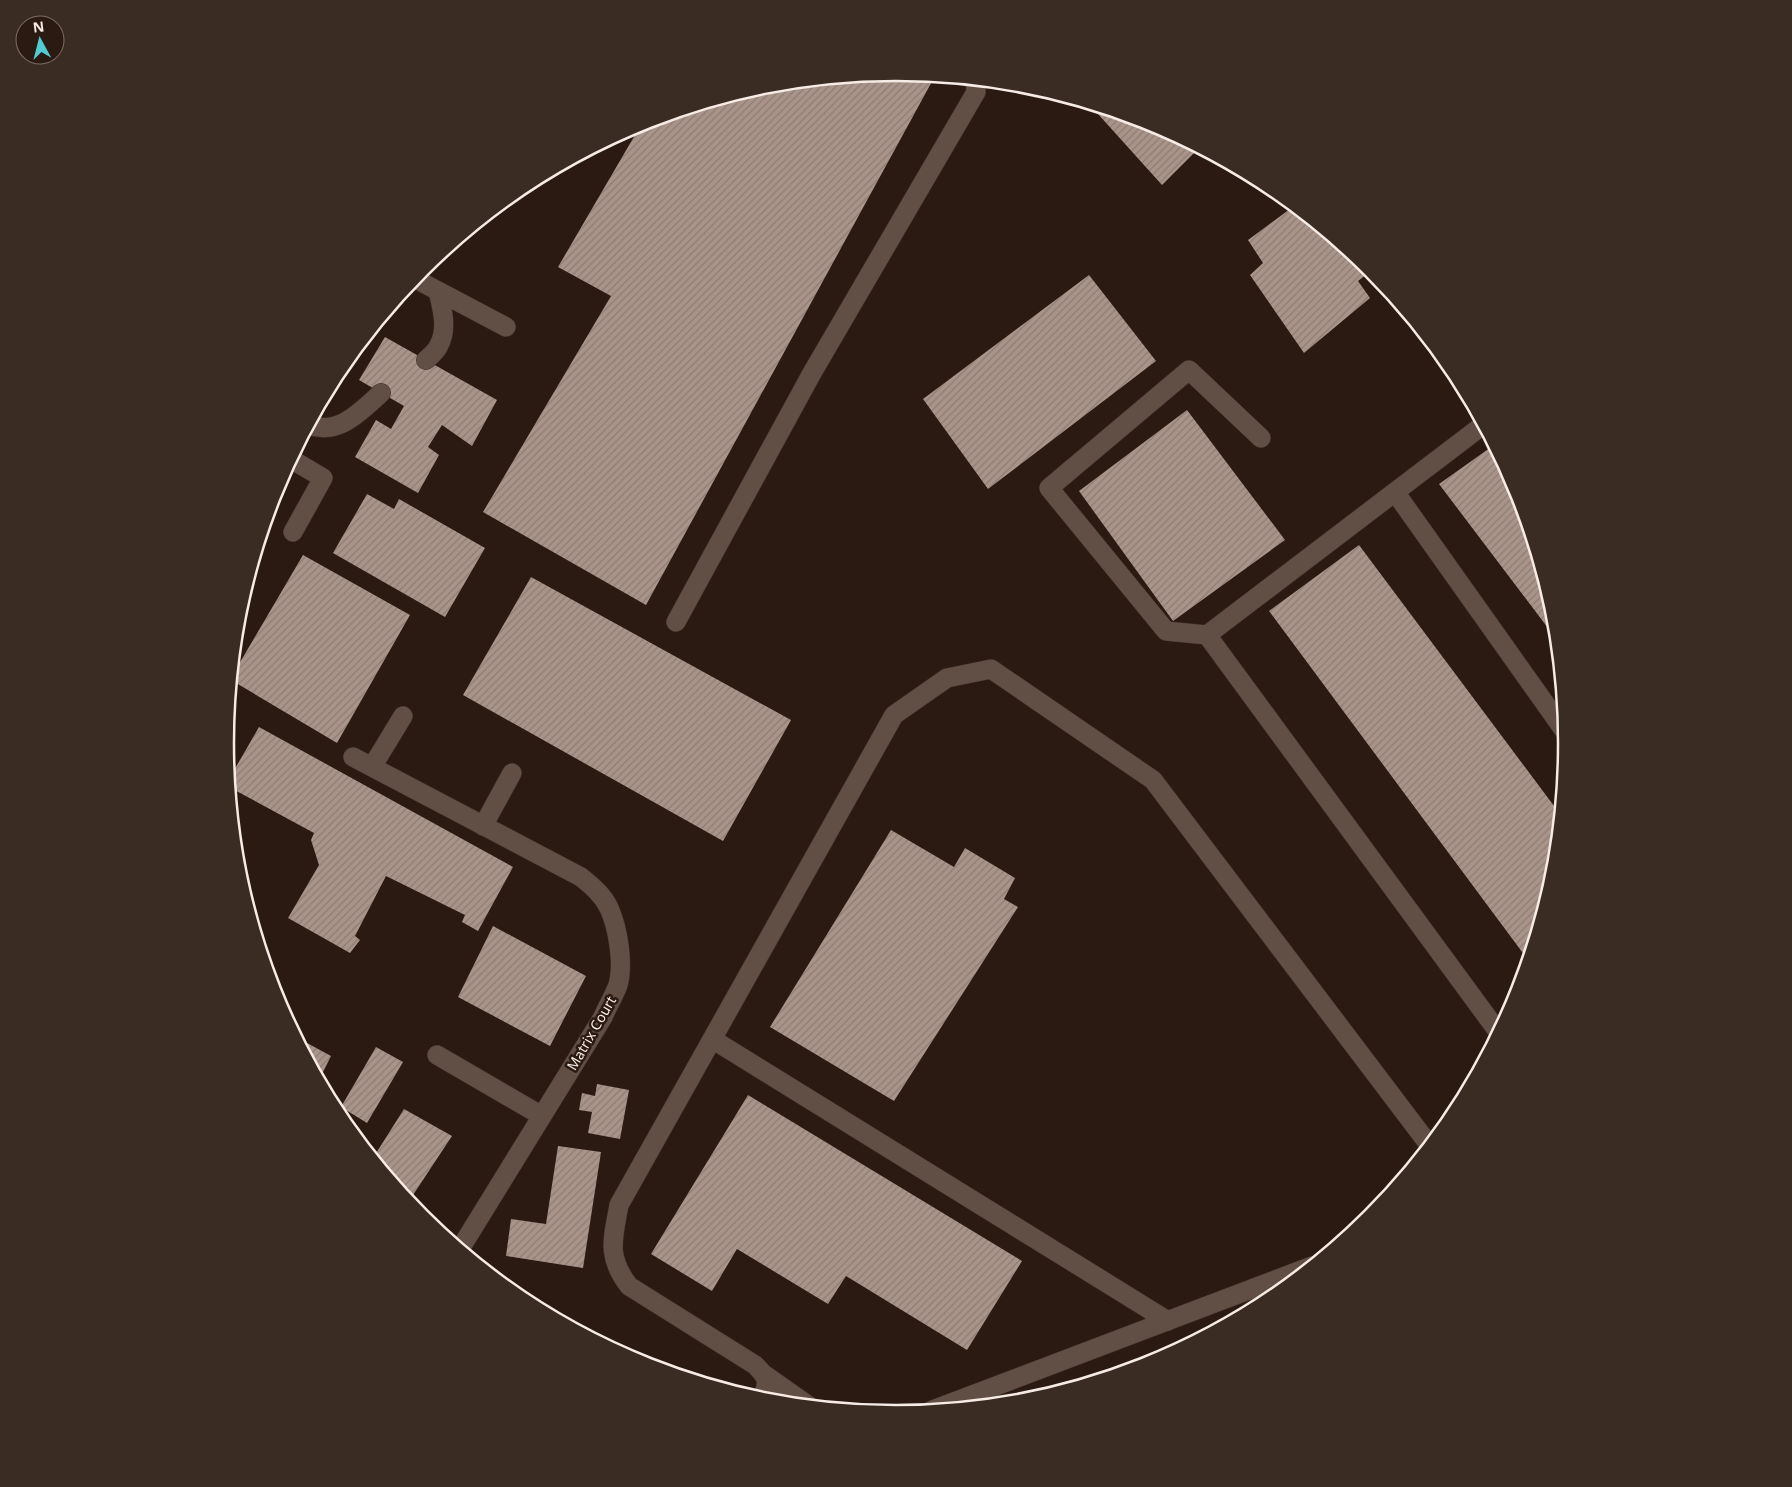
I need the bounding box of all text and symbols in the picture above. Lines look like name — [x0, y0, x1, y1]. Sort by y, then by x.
north arrow — [15, 15, 65, 65]
text: N — [32, 16, 45, 37]
street label: Matrix Court — [562, 992, 620, 1074]

